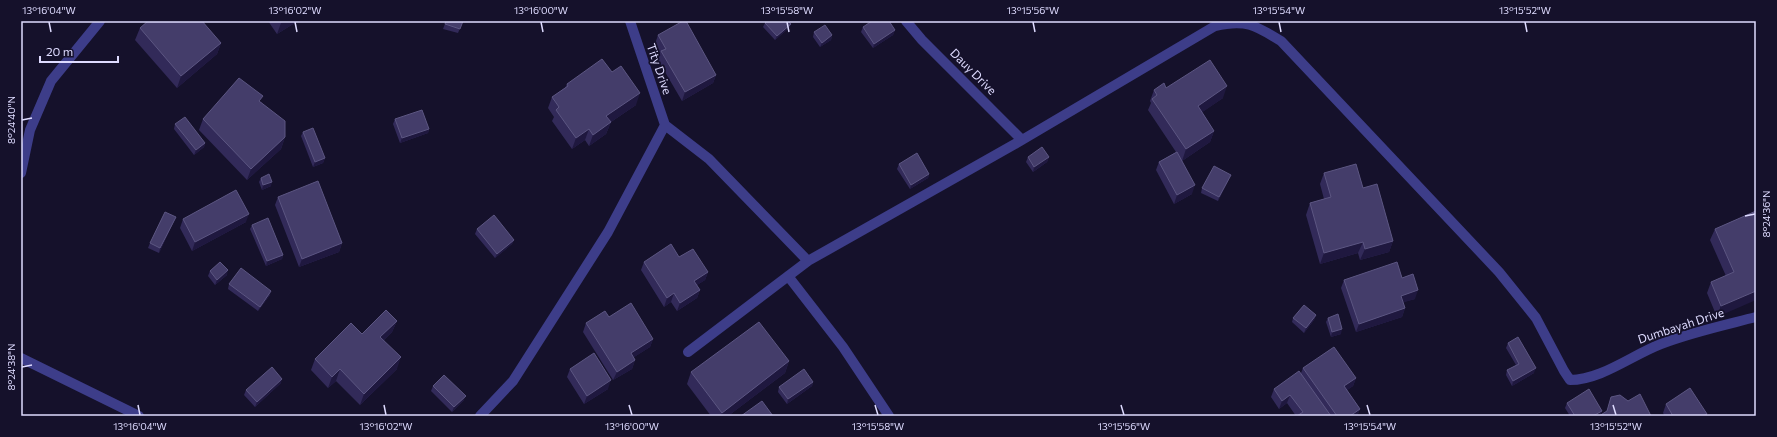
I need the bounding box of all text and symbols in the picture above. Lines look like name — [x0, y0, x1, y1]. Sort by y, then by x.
text: 13°16'04"W — [22, 4, 76, 16]
text: 13°16'02"W — [269, 4, 322, 16]
text: 13°16'00"W — [514, 4, 568, 16]
text: 13°15'58"W — [761, 4, 813, 16]
text: 13°15'56"W — [1007, 4, 1059, 16]
text: 13°15'54"W — [1253, 4, 1305, 16]
text: 13°15'52"W — [1499, 4, 1551, 16]
scale bar — [40, 38, 118, 64]
street label: Tity Drive — [645, 41, 675, 96]
text: 20 m — [46, 44, 73, 58]
street label: Dauy Drive — [948, 45, 1000, 97]
text: 8°24'40"N — [5, 96, 17, 144]
text: 8°24'36"N — [1760, 190, 1772, 238]
street label: Dumbayah Drive — [1636, 305, 1726, 346]
text: 8°24'38"N — [5, 343, 17, 391]
text: 13°16'04"W — [113, 420, 167, 432]
text: 13°16'02"W — [360, 420, 413, 432]
text: 13°16'00"W — [605, 420, 659, 432]
text: 13°15'58"W — [852, 420, 904, 432]
text: 13°15'56"W — [1098, 420, 1150, 432]
text: 13°15'54"W — [1344, 420, 1396, 432]
text: 13°15'52"W — [1590, 420, 1642, 432]

